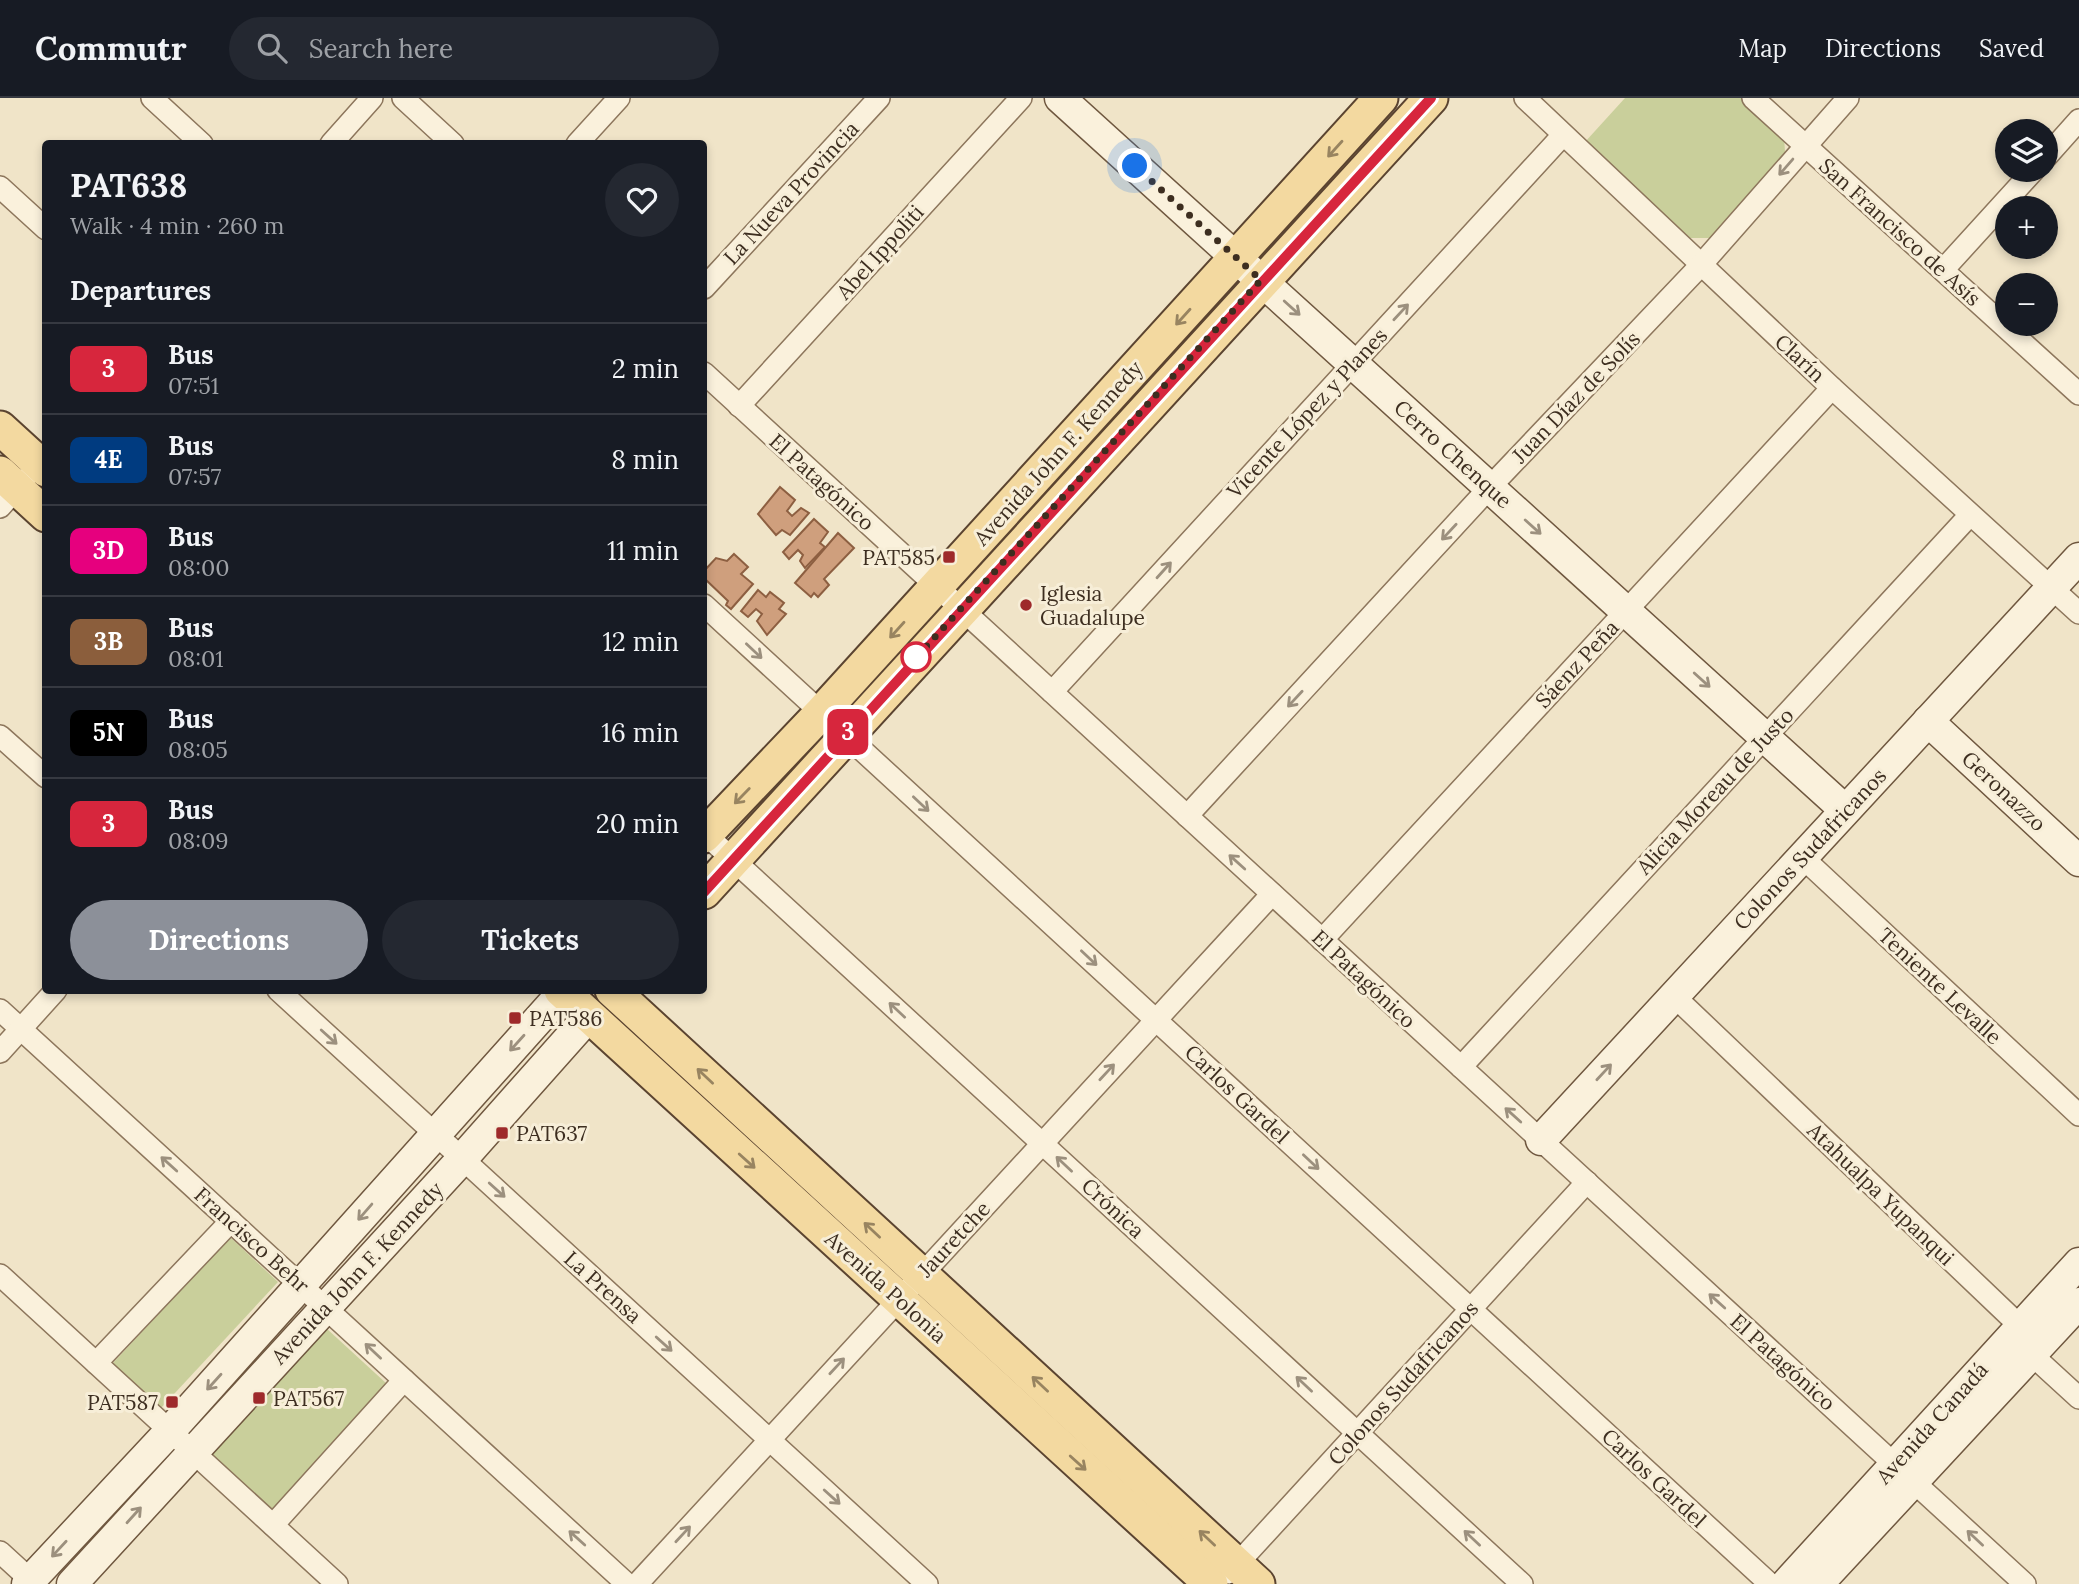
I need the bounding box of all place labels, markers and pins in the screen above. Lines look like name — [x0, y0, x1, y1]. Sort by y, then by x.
place label: PAT585 — [862, 544, 935, 571]
marker: PAT585 — [941, 549, 957, 565]
place label: Iglesia Guadalupe — [1040, 580, 1145, 631]
marker: Iglesia Guadalupe — [1018, 597, 1034, 613]
unlabelled marker — [901, 642, 931, 672]
place label: PAT586 — [529, 1005, 602, 1032]
marker: PAT586 — [507, 1010, 523, 1026]
place label: PAT637 — [516, 1120, 587, 1147]
marker: PAT637 — [494, 1125, 510, 1141]
place label: PAT567 — [273, 1385, 345, 1412]
place label: PAT587 — [87, 1389, 158, 1416]
marker: PAT567 — [251, 1390, 267, 1406]
marker: PAT587 — [164, 1394, 180, 1410]

